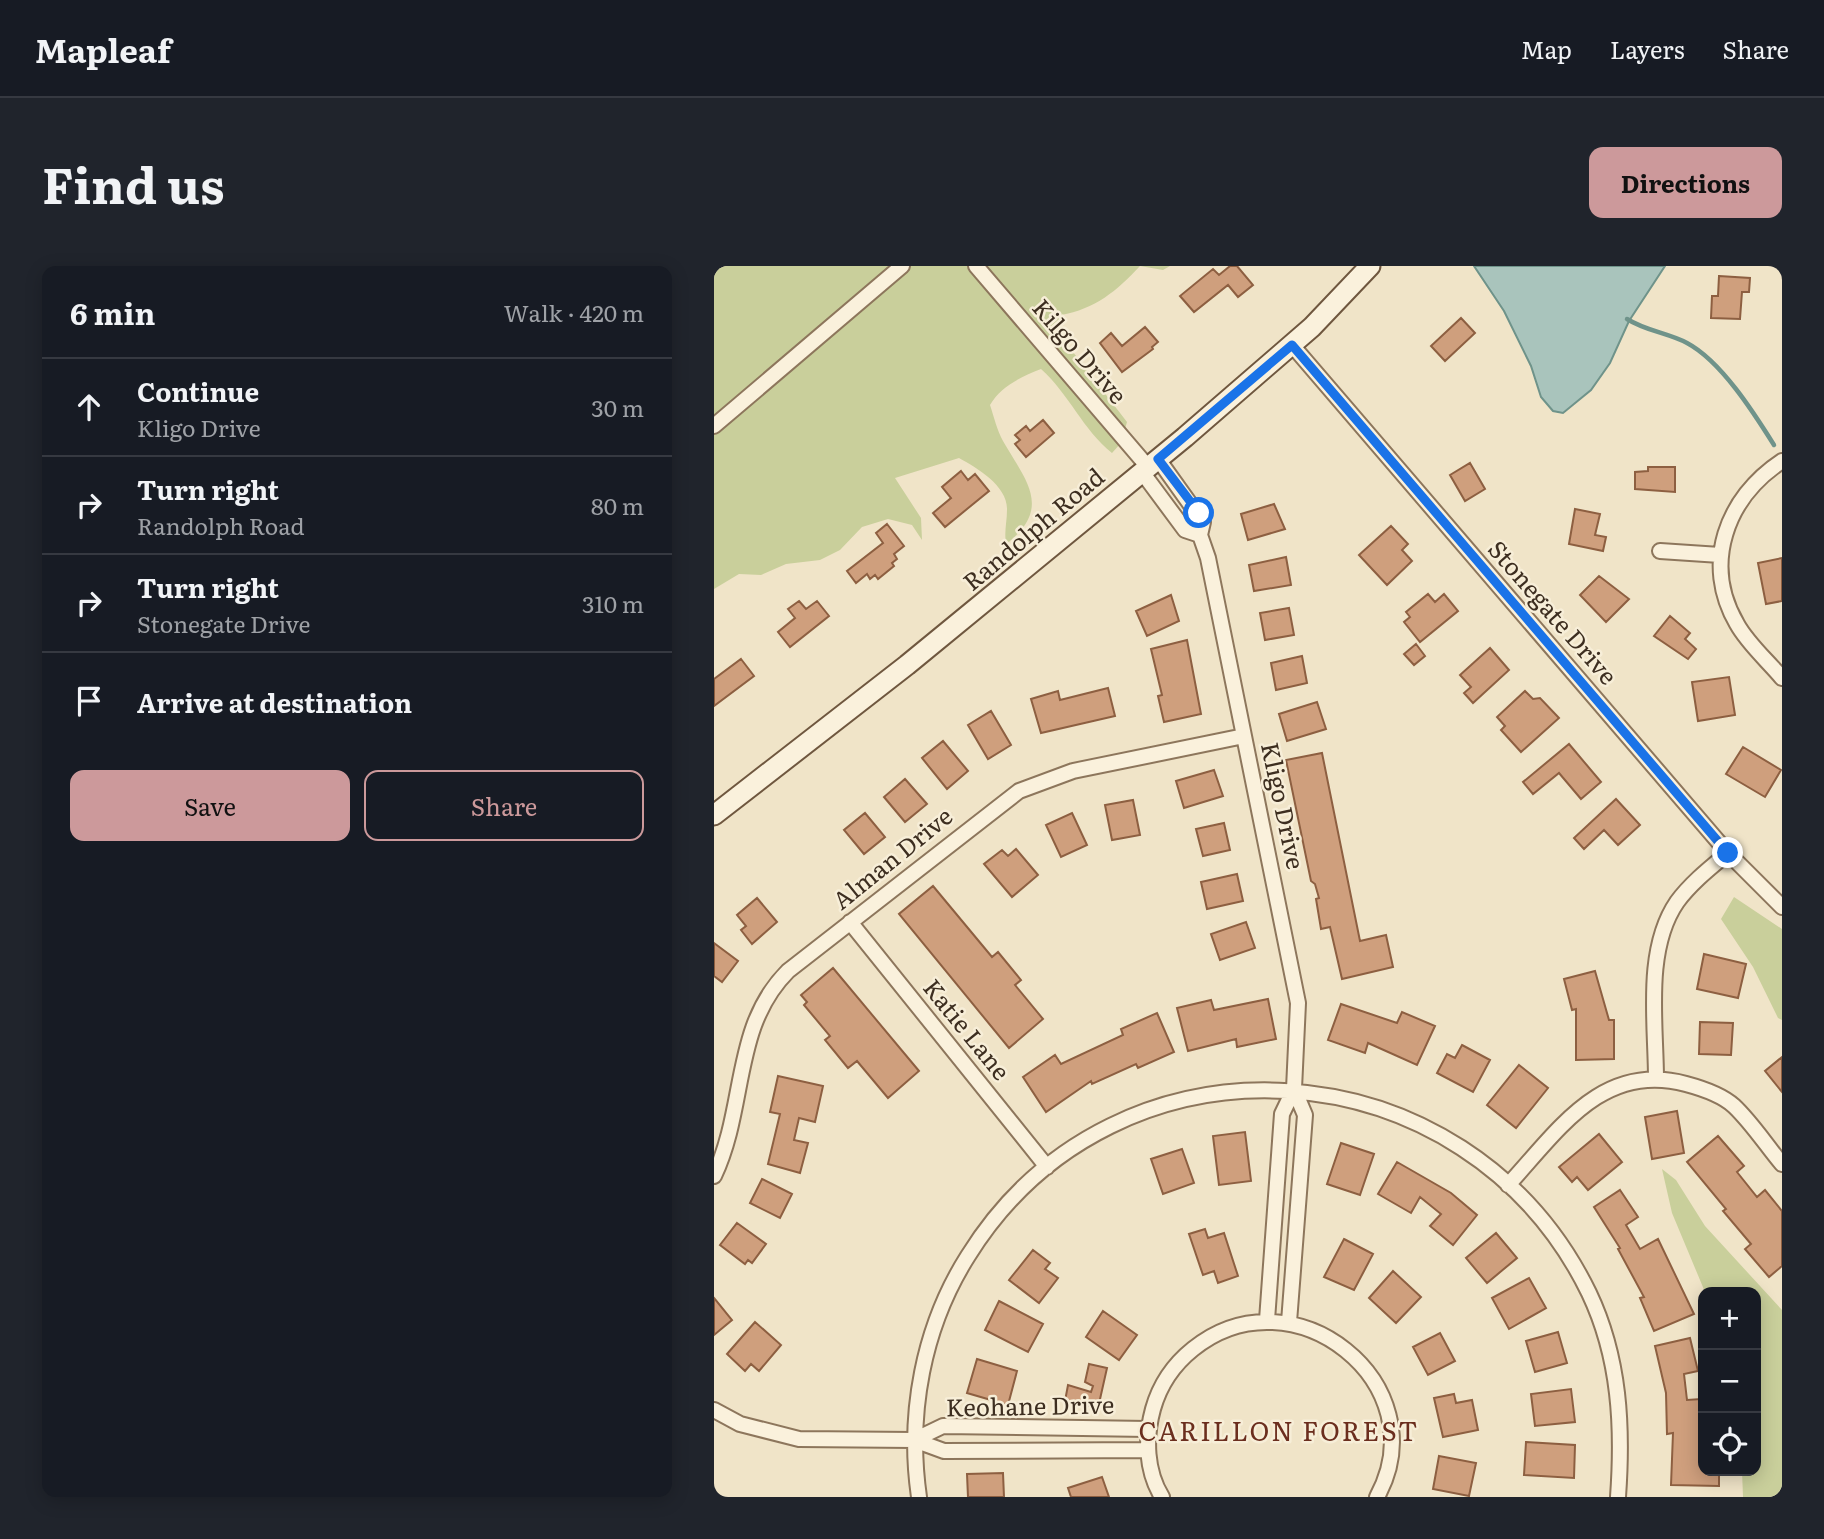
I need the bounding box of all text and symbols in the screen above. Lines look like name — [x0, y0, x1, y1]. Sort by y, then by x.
text: Mapleaf — [35, 24, 171, 73]
text: Map — [1521, 31, 1572, 66]
text: Layers — [1610, 31, 1684, 66]
text: Share — [1722, 31, 1789, 66]
text: Find us — [42, 146, 225, 219]
button: Directions — [1589, 147, 1782, 218]
text: 6 min — [70, 290, 155, 334]
street label: Kilgo Drive — [1025, 290, 1136, 411]
text: Walk · 420 m — [504, 295, 644, 329]
text: Continue — [137, 371, 259, 410]
icon: ahead — [70, 388, 108, 426]
text: 30 m — [591, 390, 644, 424]
text: Kligo Drive — [137, 410, 261, 444]
street label: Randolph Road — [954, 458, 1111, 598]
text: Turn right — [137, 469, 279, 508]
icon: right — [70, 486, 108, 524]
text: 80 m — [591, 488, 644, 522]
route start — [1183, 497, 1214, 528]
text: Randolph Road — [137, 508, 305, 542]
street label: Stonegate Drive — [1481, 532, 1626, 691]
text: Turn right — [137, 567, 279, 606]
icon: right — [70, 584, 108, 622]
text: 310 m — [582, 586, 644, 620]
text: Stonegate Drive — [137, 606, 310, 640]
icon: arrive — [70, 682, 108, 720]
text: Arrive at destination — [137, 682, 412, 721]
street label: Kligo Drive — [1254, 739, 1315, 872]
button: Save — [70, 770, 350, 841]
button: Share — [364, 770, 644, 841]
street label: Alman Drive — [824, 798, 959, 916]
route end — [1712, 837, 1743, 868]
street label: Katie Lane — [916, 970, 1020, 1086]
map controls — [1698, 1287, 1761, 1476]
button: + — [1698, 1287, 1761, 1350]
button: − — [1698, 1350, 1761, 1413]
street label: Keohane Drive — [945, 1386, 1114, 1423]
district label: CARILLON FOREST — [1139, 1410, 1419, 1449]
button: locate — [1698, 1413, 1761, 1476]

